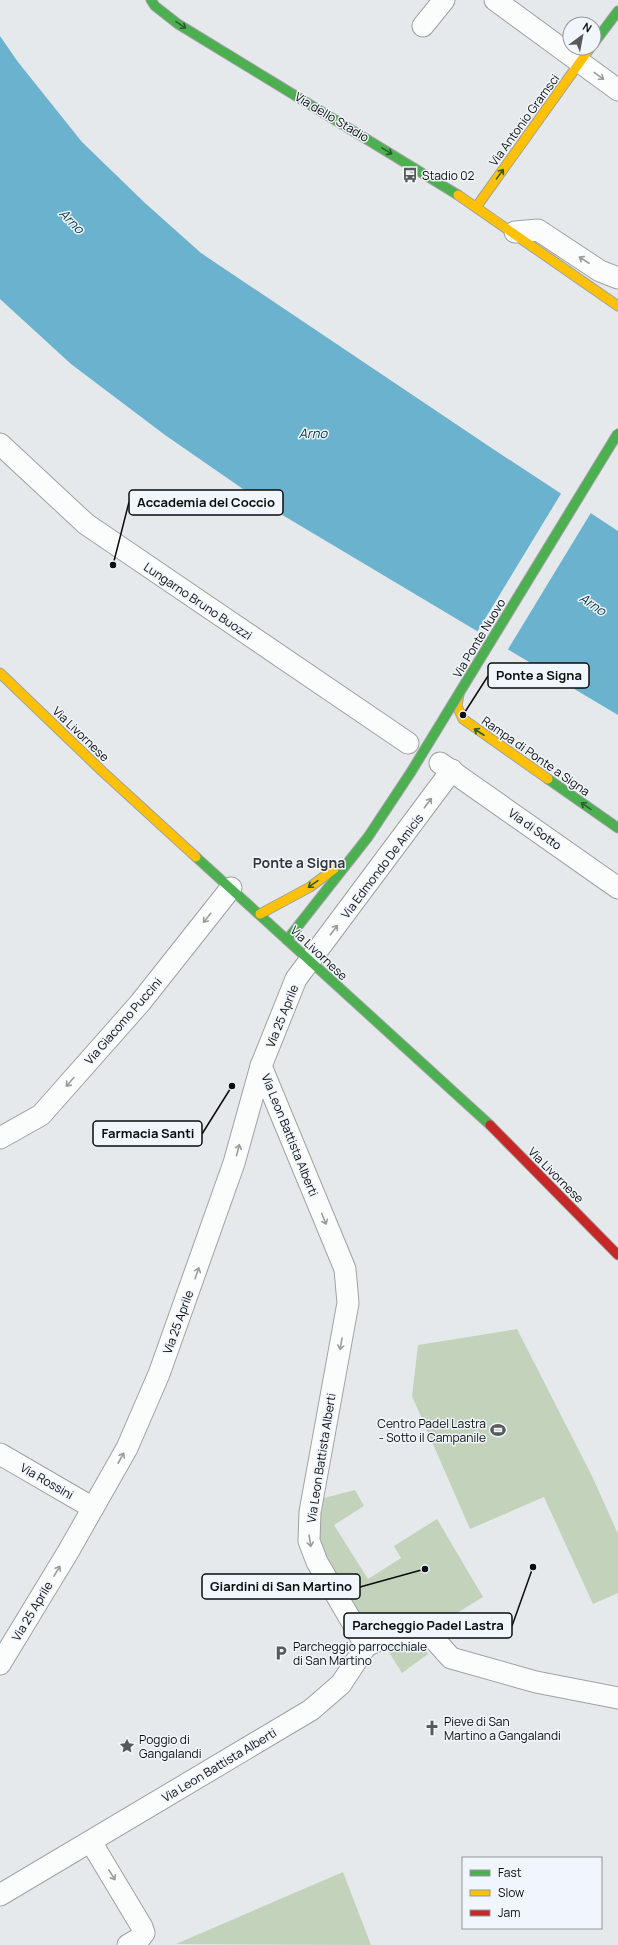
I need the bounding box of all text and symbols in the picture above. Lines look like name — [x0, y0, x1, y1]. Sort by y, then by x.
north arrow — [562, 16, 602, 56]
text: N — [580, 19, 595, 36]
one-way arrow — [175, 21, 186, 29]
street label: Via Antonio Gramsci — [485, 71, 563, 169]
one-way arrow — [593, 72, 604, 80]
street label: Via dello Stadio — [292, 88, 372, 146]
one-way arrow — [381, 147, 392, 155]
bus stop icon: Stadio 02 — [401, 166, 419, 184]
place label: Stadio 02 — [422, 167, 475, 184]
one-way arrow — [495, 169, 504, 180]
water label: Arno — [56, 205, 89, 238]
one-way arrow — [578, 256, 589, 264]
water label: Arno — [299, 424, 328, 442]
callout: Accademia del Coccio — [129, 490, 283, 515]
text: Accademia del Coccio — [137, 493, 275, 511]
street label: Lungarno Bruno Buozzi — [140, 558, 256, 644]
water label: Arno — [576, 589, 611, 620]
street label: Via Ponte Nuovo — [449, 595, 509, 681]
callout: Ponte a Signa — [488, 663, 589, 688]
text: Ponte a Signa — [496, 666, 582, 684]
street label: Via Livornese — [49, 703, 113, 765]
street label: Rampa di Ponte a Signa — [479, 712, 593, 800]
one-way arrow — [474, 727, 485, 736]
one-way arrow — [424, 798, 432, 809]
one-way arrow — [581, 802, 592, 810]
street label: Via di Sotto — [505, 804, 565, 854]
street label: Via Edmondo De Amicis — [337, 810, 427, 922]
district label: Ponte a Signa — [253, 853, 345, 872]
one-way arrow — [308, 880, 319, 888]
one-way arrow — [203, 913, 212, 924]
street label: Via Livornese — [287, 922, 351, 984]
one-way arrow — [330, 924, 338, 935]
street label: Via Giacomo Puccini — [80, 974, 166, 1068]
street label: Via 25 Aprile — [262, 982, 302, 1050]
street label: Via Leon Battista Alberti — [258, 1071, 322, 1199]
one-way arrow — [65, 1077, 74, 1087]
callout: Farmacia Santi — [93, 1121, 202, 1146]
text: Farmacia Santi — [102, 1124, 194, 1142]
street label: Via Livornese — [524, 1143, 588, 1207]
one-way arrow — [235, 1144, 242, 1157]
one-way arrow — [321, 1212, 329, 1224]
one-way arrow — [193, 1267, 201, 1279]
street label: Via 25 Aprile — [159, 1288, 197, 1356]
one-way arrow — [337, 1337, 345, 1350]
street label: Via Leon Battista Alberti — [302, 1392, 340, 1524]
place label: Centro Padel Lastra - Sotto il Campanile — [377, 1415, 486, 1446]
sports icon: Centro Padel Lastra - Sotto il Campanile — [489, 1421, 507, 1439]
one-way arrow — [118, 1452, 126, 1464]
street label: Via Rossini — [17, 1459, 77, 1503]
one-way arrow — [307, 1534, 315, 1547]
one-way arrow — [53, 1565, 61, 1577]
callout: Giardini di San Martino — [202, 1574, 360, 1599]
text: Giardini di San Martino — [210, 1577, 352, 1595]
street label: Via 25 Aprile — [8, 1578, 56, 1644]
callout: Parcheggio Padel Lastra — [344, 1613, 512, 1638]
text: Parcheggio Padel Lastra — [352, 1616, 504, 1634]
place label: Parcheggio parrocchiale di San Martino — [293, 1638, 427, 1669]
parking icon: Parcheggio parrocchiale di San Martino — [272, 1644, 290, 1662]
place label: Pieve di San Martino a Gangalandi — [444, 1713, 561, 1744]
church icon: Pieve di San Martino a Gangalandi — [423, 1719, 441, 1737]
street label: Via Leon Battista Alberti — [158, 1724, 280, 1806]
place label: Poggio di Gangalandi — [139, 1731, 202, 1762]
place icon: Poggio di Gangalandi — [118, 1737, 136, 1755]
legend — [462, 1857, 602, 1929]
text: Fast — [498, 1864, 522, 1881]
one-way arrow — [108, 1869, 116, 1881]
text: Slow — [498, 1884, 524, 1901]
text: Jam — [498, 1904, 520, 1921]

